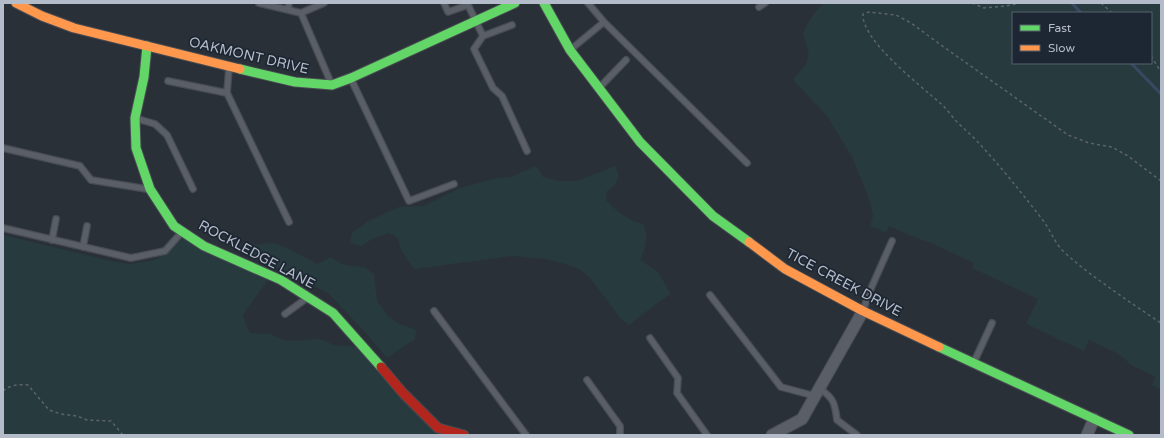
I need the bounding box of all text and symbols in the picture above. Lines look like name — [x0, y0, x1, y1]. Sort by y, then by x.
legend — [1012, 12, 1152, 64]
text: Fast — [1048, 21, 1072, 35]
street label: OAKMONT DRIVE — [187, 33, 310, 78]
text: Slow — [1048, 41, 1075, 55]
street label: ROCKLEDGE LANE — [196, 217, 318, 292]
street label: TICE CREEK DRIVE — [783, 245, 905, 320]

